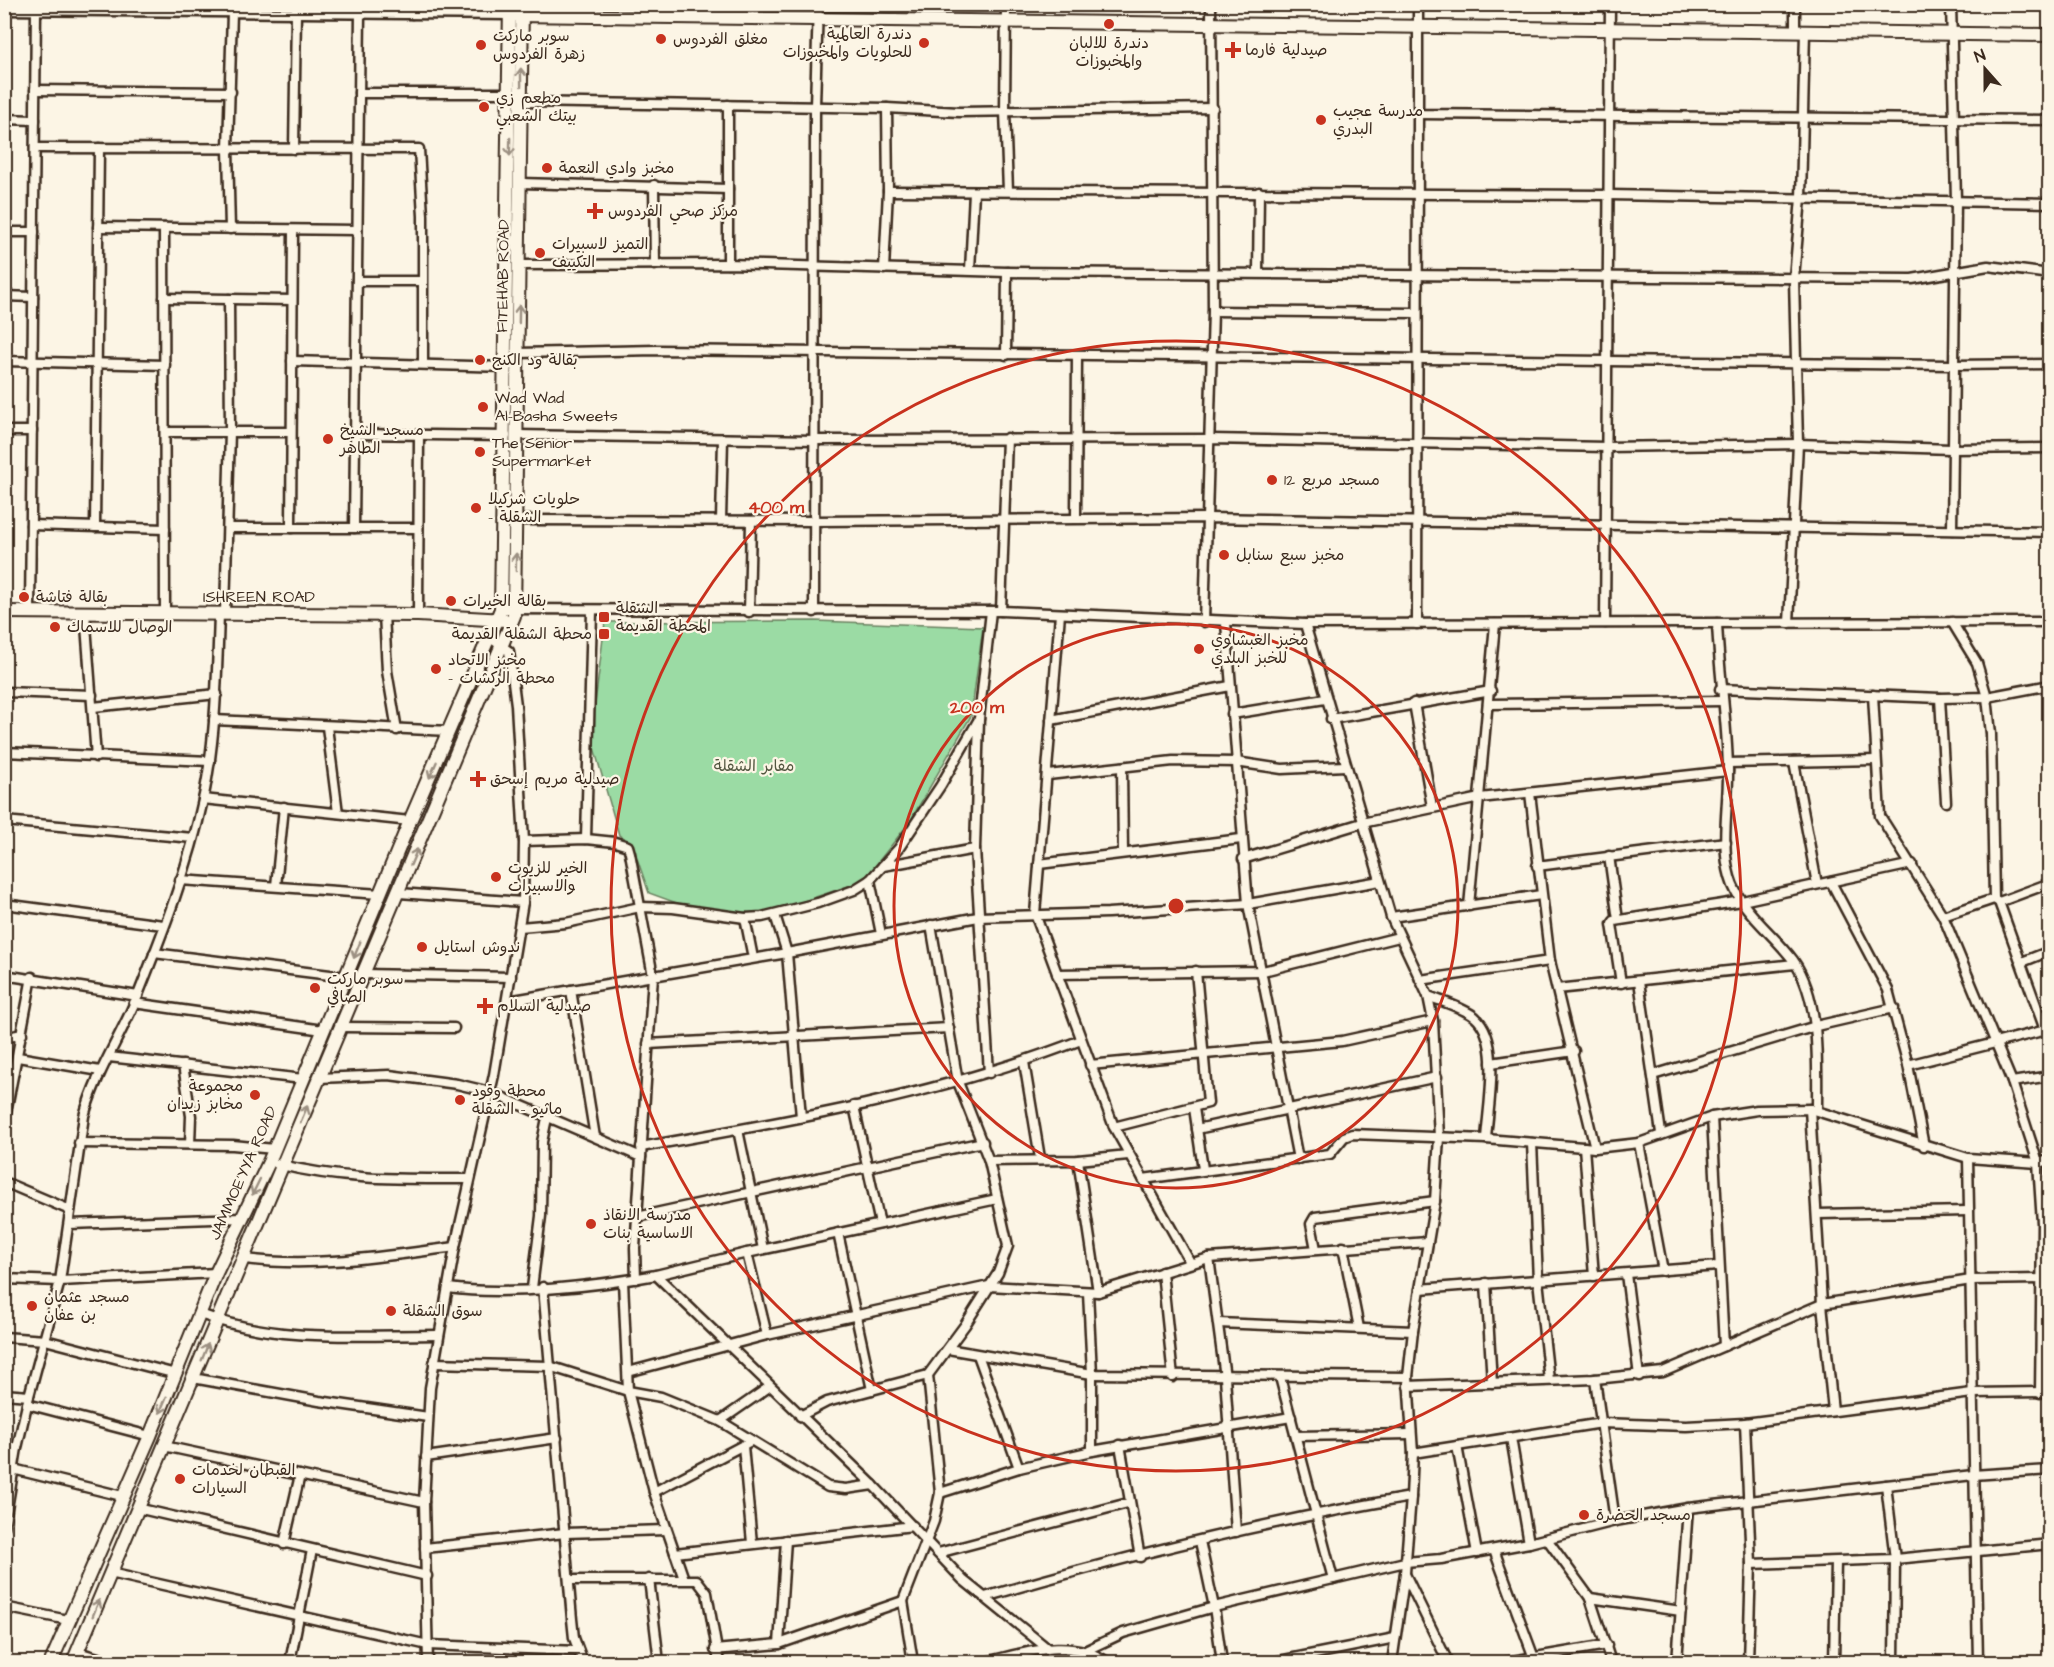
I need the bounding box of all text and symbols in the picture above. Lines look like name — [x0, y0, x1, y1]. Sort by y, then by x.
marker: دندرة للالبان والمخبوزات — [1102, 17, 1116, 31]
place label: دندرة العالمية للحلويات والمخبوزات — [783, 23, 912, 63]
place label: سوبر ماركت زهرة الفردوس — [493, 25, 585, 65]
place label: مغلق الفردوس — [673, 28, 768, 50]
marker: مغلق الفردوس — [654, 32, 668, 46]
place label: دندرة للالبان والمخبوزات — [1069, 32, 1149, 72]
marker: دندرة العالمية للحلويات والمخبوزات — [917, 36, 931, 50]
marker: سوبر ماركت زهرة الفردوس — [474, 38, 488, 52]
place label: صيدلية فارما — [1245, 39, 1327, 61]
north arrow — [1955, 39, 2015, 99]
marker: صيدلية فارما — [1226, 43, 1240, 57]
text: N — [1971, 44, 1989, 68]
one-way arrow — [516, 67, 527, 87]
place label: مطعم زي بيتك الشعبي — [496, 87, 577, 130]
marker: مطعم زي بيتك الشعبي — [477, 100, 491, 114]
place label: مدرسة عجيب البدري — [1333, 100, 1423, 140]
marker: مدرسة عجيب البدري — [1314, 113, 1328, 127]
one-way arrow — [504, 136, 516, 156]
place label: مخبز وادي النعمة — [559, 157, 674, 179]
marker: مخبز وادي النعمة — [540, 161, 554, 175]
place label: مركز صحي الفردوس — [608, 200, 738, 225]
marker: مركز صحي الفردوس — [586, 202, 604, 220]
street label: FITEHAB ROAD — [491, 219, 515, 333]
place label: التميز لاسبيرات التكييف — [552, 233, 649, 273]
marker: التميز لاسبيرات التكييف — [533, 246, 547, 260]
one-way arrow — [513, 304, 524, 324]
place label: بقالة ود الكنج — [492, 349, 578, 371]
marker: بقالة ود الكنج — [473, 353, 487, 367]
place label: Wad Wad Al-Basha Sweets — [495, 387, 618, 427]
marker: Wad Wad Al-Basha Sweets — [476, 400, 490, 414]
place label: مسجد الشيخ الطاهر — [338, 419, 424, 459]
marker: مسجد الشيخ الطاهر — [321, 432, 335, 446]
place label: The Senior Supermarket — [492, 432, 592, 472]
marker: The Senior Supermarket — [473, 445, 487, 459]
place label: مسجد مربع 12 — [1284, 469, 1380, 491]
marker: مسجد مربع 12 — [1265, 473, 1279, 487]
place label: حلويات شركيلا - الشقلة — [488, 488, 580, 528]
text: 400 m — [748, 495, 805, 520]
marker: حلويات شركيلا - الشقلة — [469, 501, 483, 515]
place label: مخبز سبع سنابل — [1236, 544, 1344, 566]
marker: مخبز سبع سنابل — [1217, 548, 1231, 562]
one-way arrow — [510, 552, 522, 572]
place label: بقالة فتاشة — [36, 586, 108, 608]
street label: ISHREEN ROAD — [203, 586, 315, 608]
marker: بقالة فتاشة — [17, 590, 31, 604]
place label: بقالة الخيرات — [463, 590, 546, 612]
marker: بقالة الخيرات — [444, 594, 458, 608]
place label: الشقلة - المحطة القديمة — [616, 597, 711, 637]
marker: الشقلة - المحطة القديمة — [597, 610, 611, 624]
place label: الوصال للاسماك — [67, 616, 173, 638]
marker: الوصال للاسماك — [48, 620, 62, 634]
place label: محطة الشقلة القديمة — [452, 623, 592, 645]
marker: محطة الشقلة القديمة — [597, 627, 611, 641]
place label: مخبز الغبشاوي للخبز البلدي — [1211, 629, 1309, 669]
marker: مخبز الغبشاوي للخبز البلدي — [1192, 642, 1206, 656]
place label: مخبز الاتحاد - محطة الركشات — [448, 649, 555, 689]
marker: مخبز الاتحاد - محطة الركشات — [429, 662, 443, 676]
text: 200 m — [949, 695, 1005, 720]
park label: مقابر الشقلة — [714, 755, 794, 777]
one-way arrow — [426, 761, 437, 779]
place label: صيدلية مريم إسحق — [490, 768, 620, 791]
marker: صيدلية مريم إسحق — [471, 772, 485, 786]
one-way arrow — [409, 849, 420, 867]
place label: الخير للزيوت والاسبيرات — [508, 857, 588, 897]
marker: الخير للزيوت والاسبيرات — [489, 870, 503, 884]
centre of rings — [1166, 896, 1186, 916]
place label: ندوش استايل — [434, 936, 520, 958]
one-way arrow — [351, 940, 362, 958]
marker: ندوش استايل — [415, 940, 429, 954]
place label: سوبر ماركت الصافي — [327, 968, 404, 1008]
marker: سوبر ماركت الصافي — [308, 981, 322, 995]
place label: صيدلية السلام — [497, 995, 591, 1018]
marker: صيدلية السلام — [478, 999, 492, 1013]
place label: مجموعة مخابز زيدان — [167, 1075, 243, 1115]
place label: محطة وقود ماثيو - الشقلة — [472, 1080, 562, 1120]
marker: مجموعة مخابز زيدان — [248, 1088, 262, 1102]
marker: محطة وقود ماثيو - الشقلة — [453, 1093, 467, 1107]
street label: JAMMOE'YYA ROAD — [204, 1103, 282, 1243]
one-way arrow — [299, 1105, 310, 1123]
one-way arrow — [250, 1178, 262, 1196]
place label: مدرسة الانقاذ الاساسية بنات — [603, 1204, 693, 1244]
marker: مدرسة الانقاذ الاساسية بنات — [584, 1217, 598, 1231]
place label: مسجد عثمان بن عفان — [44, 1286, 130, 1326]
marker: مسجد عثمان بن عفان — [25, 1299, 39, 1313]
place label: سوق الشقلة — [403, 1300, 483, 1322]
marker: سوق الشقلة — [384, 1304, 398, 1318]
one-way arrow — [200, 1343, 211, 1362]
one-way arrow — [157, 1395, 168, 1414]
place label: القبطان لخدمات السيارات — [192, 1459, 295, 1499]
marker: القبطان لخدمات السيارات — [173, 1472, 187, 1486]
place label: مسجد الحضرة — [1596, 1504, 1691, 1526]
marker: مسجد الحضرة — [1577, 1508, 1591, 1522]
one-way arrow — [91, 1600, 102, 1618]

